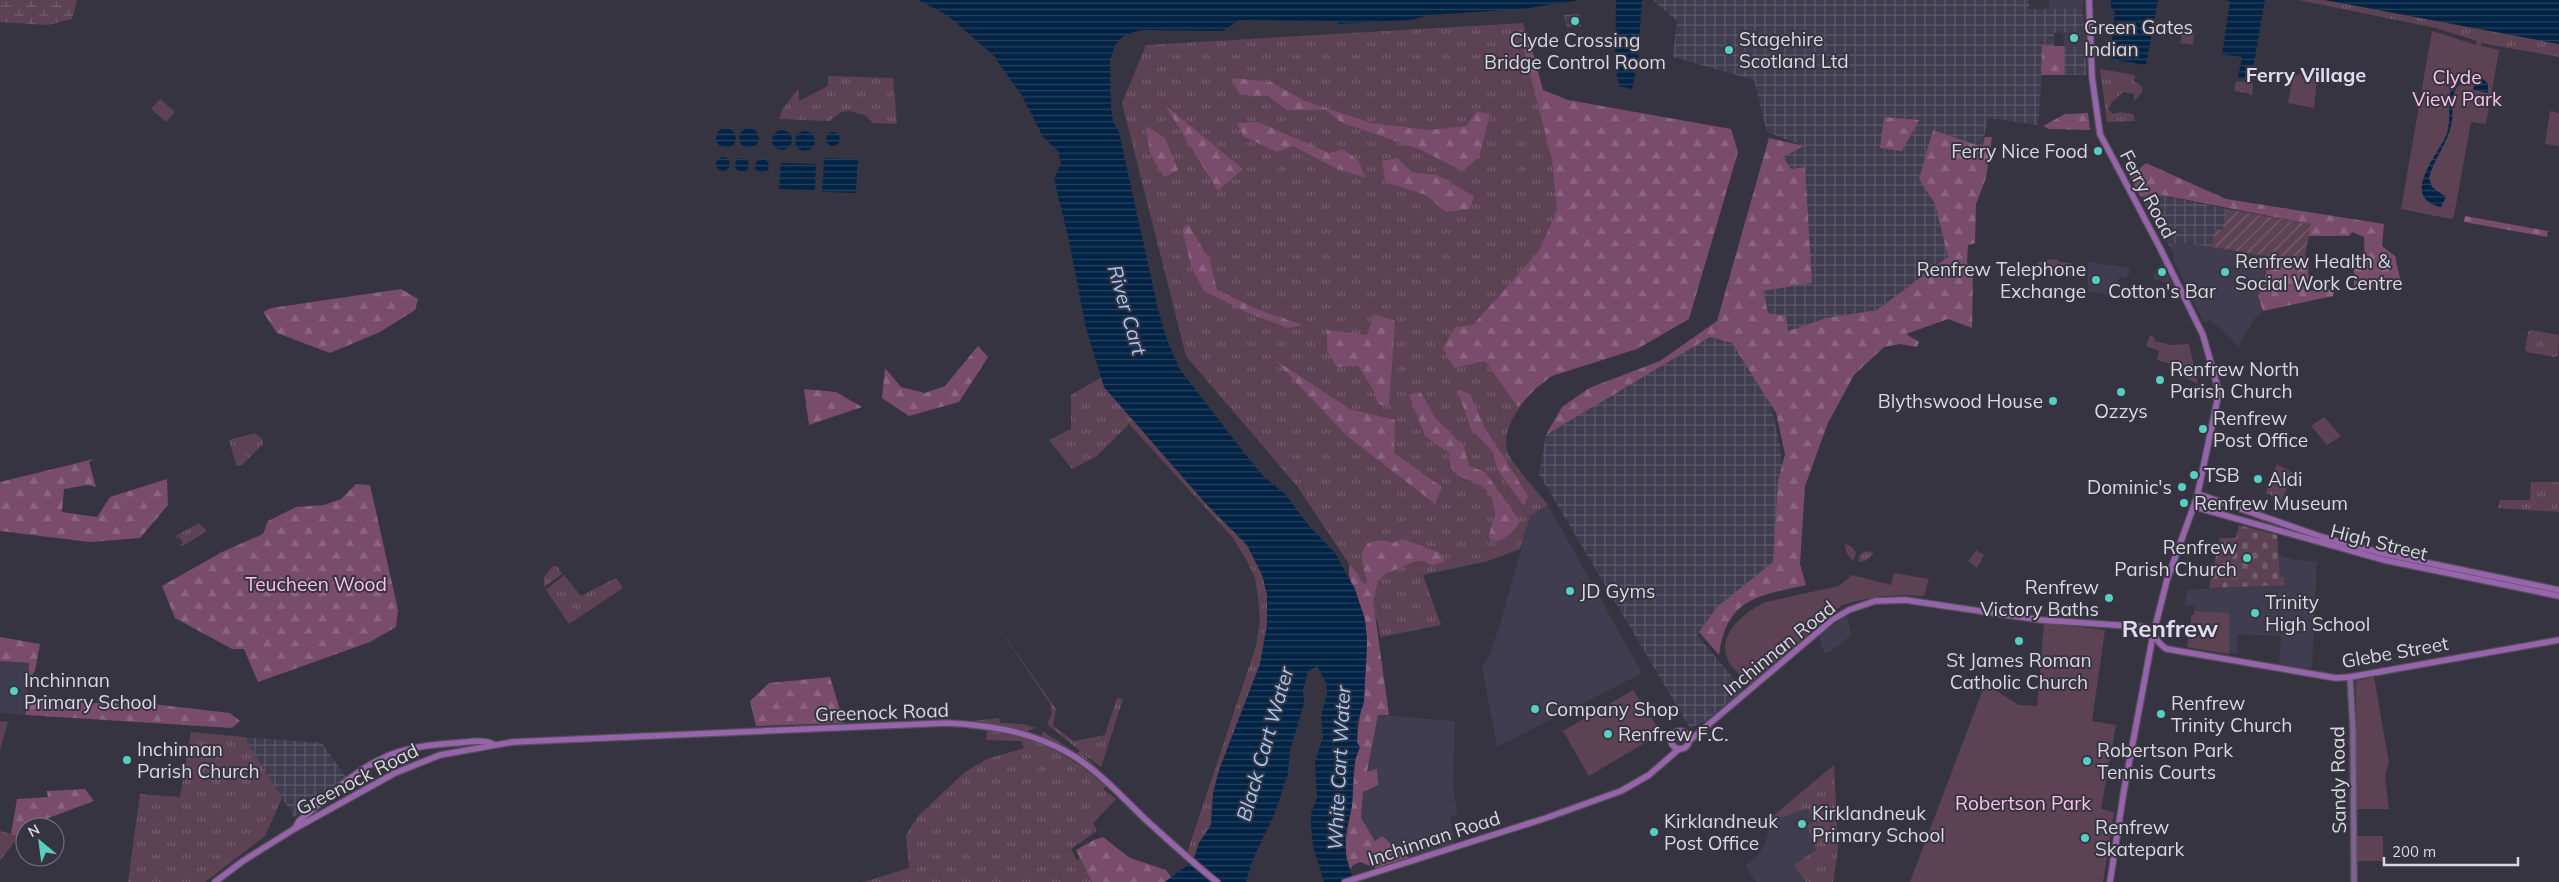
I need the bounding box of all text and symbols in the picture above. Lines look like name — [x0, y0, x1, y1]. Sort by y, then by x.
marker: Clyde Crossing Bridge Control Room — [1569, 15, 1581, 27]
place label: Green Gates Indian — [2084, 15, 2193, 61]
place label: Stagehire Scotland Ltd — [1739, 27, 1849, 73]
place label: Clyde Crossing Bridge Control Room — [1484, 28, 1666, 74]
marker: Green Gates Indian — [2068, 32, 2080, 44]
marker: Stagehire Scotland Ltd — [1723, 44, 1735, 56]
district label: Ferry Village — [2246, 62, 2366, 87]
park label: Clyde View Park — [2412, 65, 2502, 111]
place label: Ferry Nice Food — [1951, 139, 2088, 163]
marker: Ferry Nice Food — [2092, 145, 2104, 157]
street label: Ferry Road — [2115, 146, 2181, 242]
place label: Renfrew Health & Social Work Centre — [2235, 249, 2403, 295]
place label: Renfrew Telephone Exchange — [1917, 257, 2086, 303]
water label: River Cart — [1103, 262, 1153, 359]
marker: Cotton's Bar — [2156, 266, 2168, 278]
marker: Renfrew Health & Social Work Centre — [2219, 266, 2231, 278]
marker: Renfrew Telephone Exchange — [2090, 274, 2102, 286]
place label: Cotton's Bar — [2108, 279, 2216, 303]
place label: Renfrew North Parish Church — [2170, 357, 2300, 403]
marker: Renfrew North Parish Church — [2154, 374, 2166, 386]
marker: Ozzys — [2115, 386, 2127, 398]
place label: Blythswood House — [1878, 389, 2043, 413]
marker: Blythswood House — [2047, 395, 2059, 407]
place label: Ozzys — [2094, 399, 2148, 423]
place label: Renfrew Post Office — [2213, 406, 2308, 452]
marker: Renfrew Post Office — [2197, 423, 2209, 435]
place label: TSB — [2204, 463, 2240, 487]
place label: Aldi — [2268, 467, 2302, 491]
marker: TSB — [2188, 469, 2200, 481]
marker: Aldi — [2252, 473, 2264, 485]
place label: Dominic's — [2087, 475, 2172, 499]
marker: Dominic's — [2176, 481, 2188, 493]
place label: Renfrew Museum — [2194, 491, 2348, 515]
marker: Renfrew Museum — [2178, 497, 2190, 509]
street label: High Street — [2328, 518, 2430, 566]
place label: Renfrew Parish Church — [2114, 535, 2237, 581]
marker: Renfrew Parish Church — [2241, 552, 2253, 564]
park label: Teucheen Wood — [245, 572, 387, 596]
place label: Renfrew Victory Baths — [1980, 575, 2099, 621]
place label: JD Gyms — [1580, 579, 1656, 603]
marker: JD Gyms — [1564, 585, 1576, 597]
place label: Trinity High School — [2265, 590, 2370, 636]
marker: Renfrew Victory Baths — [2103, 592, 2115, 604]
street label: Inchinnan Road — [1718, 595, 1840, 701]
marker: Trinity High School — [2249, 607, 2261, 619]
district label: Renfrew — [2122, 613, 2218, 643]
street label: Glebe Street — [2340, 631, 2451, 673]
marker: St James Roman Catholic Church — [2013, 635, 2025, 647]
place label: St James Roman Catholic Church — [1946, 648, 2092, 694]
water label: Black Cart Water — [1231, 663, 1299, 824]
place label: Inchinnan Primary School — [24, 668, 157, 714]
water label: White Cart Water — [1322, 684, 1355, 851]
marker: Inchinnan Primary School — [8, 685, 20, 697]
place label: Renfrew Trinity Church — [2171, 691, 2292, 737]
place label: Company Shop — [1545, 697, 1679, 721]
street label: Greenock Road — [815, 698, 949, 726]
marker: Company Shop — [1529, 703, 1541, 715]
marker: Renfrew Trinity Church — [2155, 708, 2167, 720]
place label: Renfrew F.C. — [1618, 722, 1729, 746]
street label: Sandy Road — [2325, 726, 2351, 834]
marker: Renfrew F.C. — [1602, 728, 1614, 740]
place label: Inchinnan Parish Church — [137, 737, 260, 783]
street label: Greenock Road — [292, 738, 422, 820]
place label: Robertson Park Tennis Courts — [2097, 738, 2233, 784]
marker: Inchinnan Parish Church — [121, 754, 133, 766]
marker: Robertson Park Tennis Courts — [2081, 755, 2093, 767]
park label: Robertson Park — [1955, 791, 2091, 815]
place label: Kirklandneuk Primary School — [1812, 801, 1945, 847]
street label: Inchinnan Road — [1365, 805, 1503, 871]
place label: Kirklandneuk Post Office — [1664, 809, 1778, 855]
place label: Renfrew Skatepark — [2095, 815, 2185, 861]
north arrow — [15, 817, 65, 867]
marker: Kirklandneuk Primary School — [1796, 818, 1808, 830]
text: N — [25, 820, 43, 841]
marker: Kirklandneuk Post Office — [1648, 826, 1660, 838]
marker: Renfrew Skatepark — [2079, 832, 2091, 844]
scale bar — [2384, 834, 2518, 866]
text: 200 m — [2392, 842, 2436, 861]

